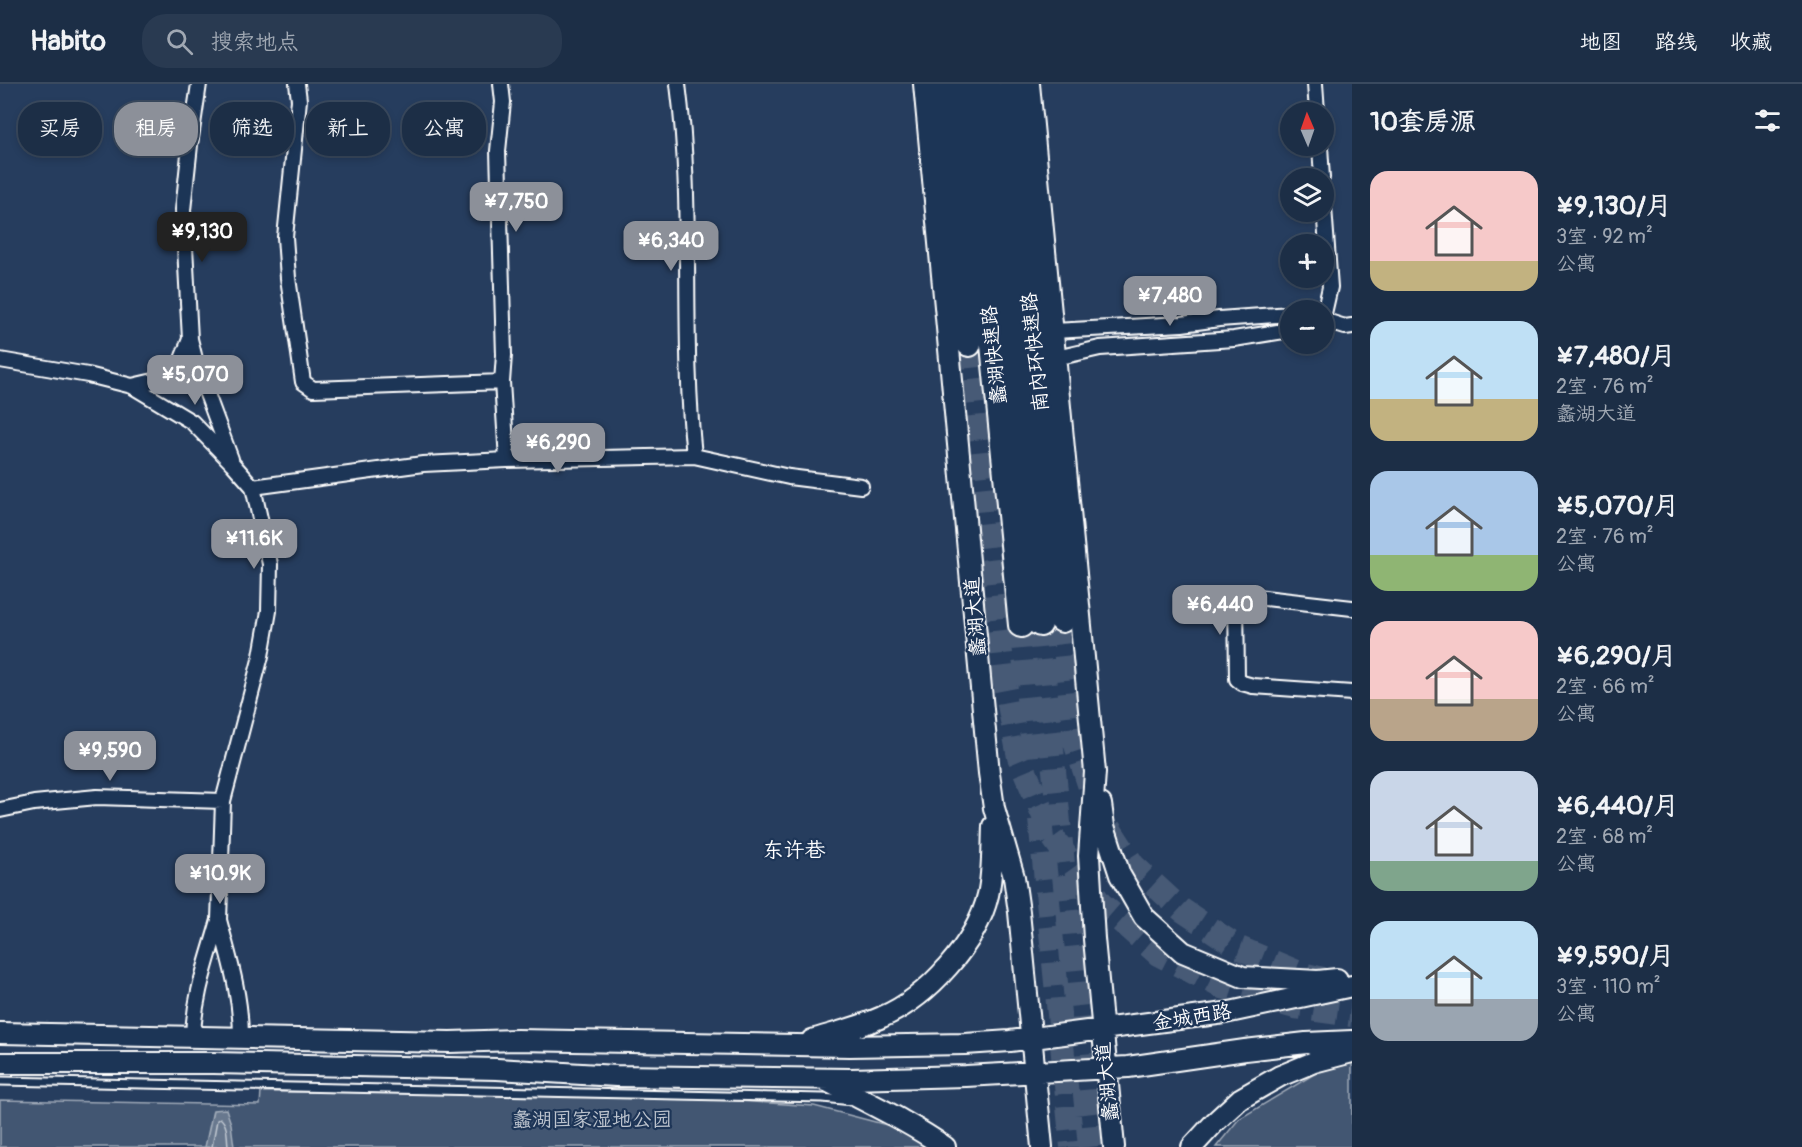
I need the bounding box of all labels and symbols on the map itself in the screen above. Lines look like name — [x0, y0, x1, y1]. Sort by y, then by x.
north arrow — [1280, 102, 1334, 156]
pin: ¥7,750 — [467, 182, 565, 233]
pin: ¥9,130 — [153, 212, 251, 263]
pin: ¥6,340 — [622, 221, 720, 272]
pin: ¥7,480 — [1121, 276, 1219, 327]
street label: 南内环快速路 — [1016, 290, 1054, 413]
street label: 蠡湖快速路 — [976, 303, 1012, 406]
pin: ¥5,070 — [146, 355, 244, 406]
pin: ¥6,290 — [509, 423, 607, 474]
pin: ¥11.6K — [205, 519, 303, 570]
street label: 蠡湖大道 — [959, 576, 991, 658]
pin: ¥6,440 — [1171, 585, 1269, 636]
pin: ¥9,590 — [61, 731, 159, 782]
district label: 东许巷 — [763, 837, 826, 864]
pin: ¥10.9K — [171, 854, 269, 905]
street label: 金城西路 — [1151, 998, 1234, 1036]
street label: 蠡湖大道 — [1090, 1041, 1124, 1123]
park label: 蠡湖国家湿地公园 — [512, 1107, 672, 1132]

